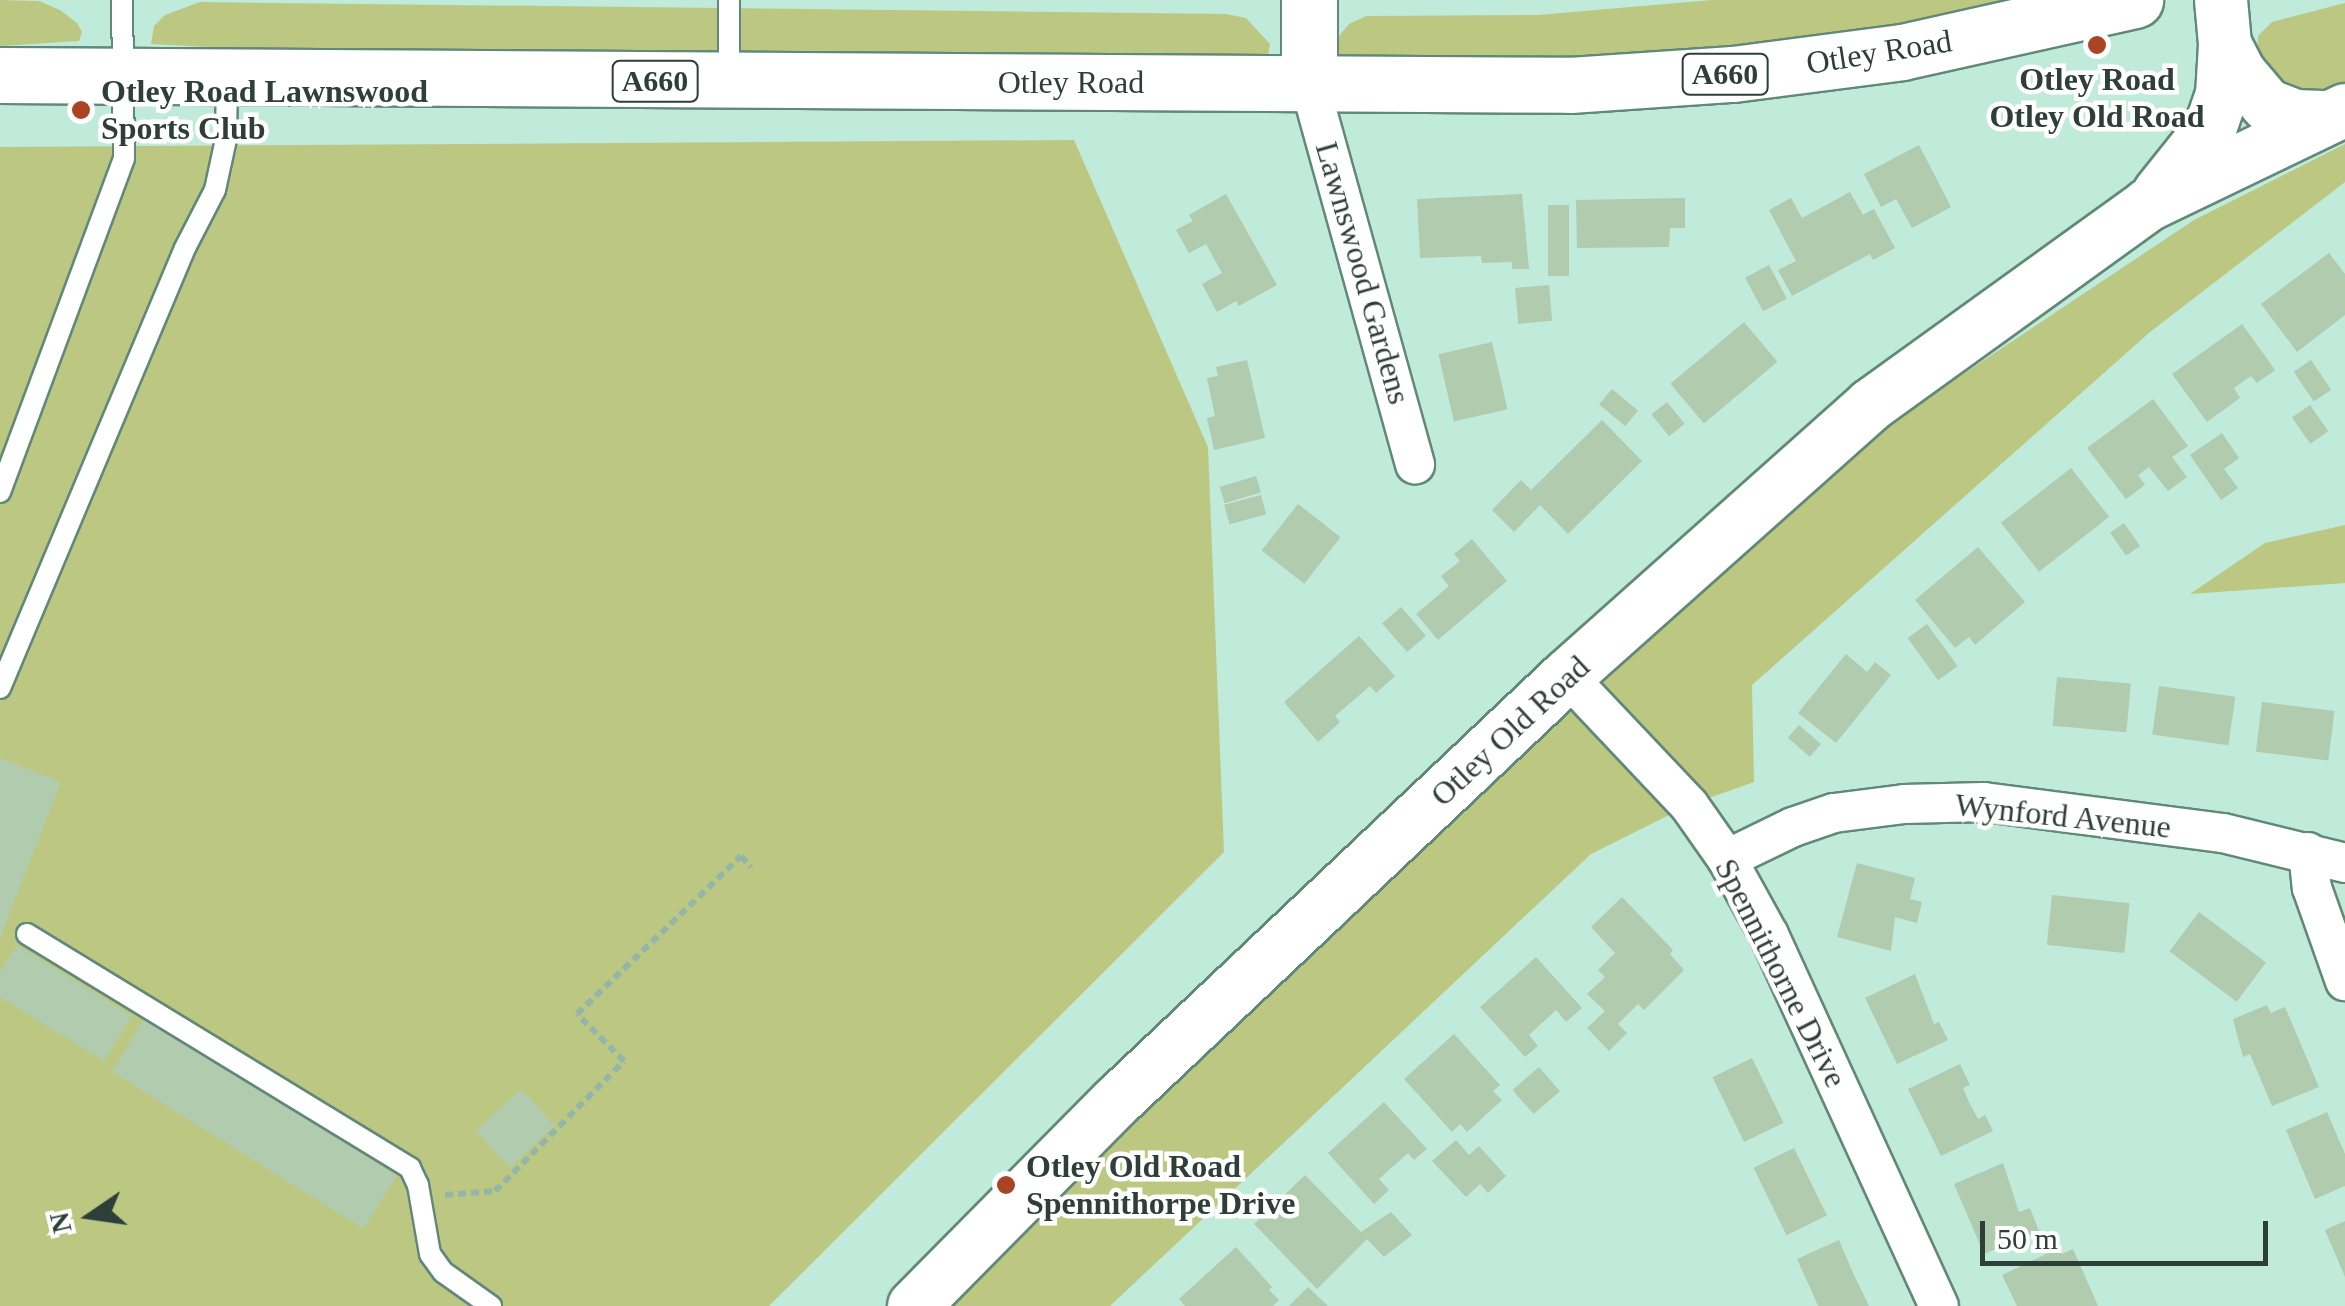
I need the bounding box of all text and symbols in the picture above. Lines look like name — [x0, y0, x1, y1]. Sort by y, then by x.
street label: Otley Road — [1804, 22, 1954, 82]
marker: Otley Road Otley Old Road — [2086, 34, 2108, 56]
road number: A660 — [1680, 49, 1770, 99]
road number: A660 — [610, 56, 700, 106]
place label: Otley Road Otley Old Road — [1989, 61, 2205, 136]
street label: Otley Road — [998, 63, 1144, 101]
place label: Otley Road Lawnswood Sports Club — [101, 73, 428, 148]
marker: Otley Road Lawnswood Sports Club — [70, 99, 92, 121]
street label: Lawnswood Gardens — [1307, 137, 1419, 409]
street label: Otley Old Road — [1423, 648, 1597, 814]
street label: Wynford Avenue — [1952, 785, 2174, 847]
street label: Spennithorne Drive — [1707, 852, 1855, 1094]
place label: Otley Old Road Spennithorpe Drive — [1026, 1148, 1295, 1223]
north arrow — [40, 1166, 140, 1266]
marker: Otley Old Road Spennithorpe Drive — [995, 1174, 1017, 1196]
scale bar — [1985, 1201, 2272, 1263]
text: N — [43, 1210, 78, 1236]
text: 50 m — [1997, 1222, 2058, 1255]

